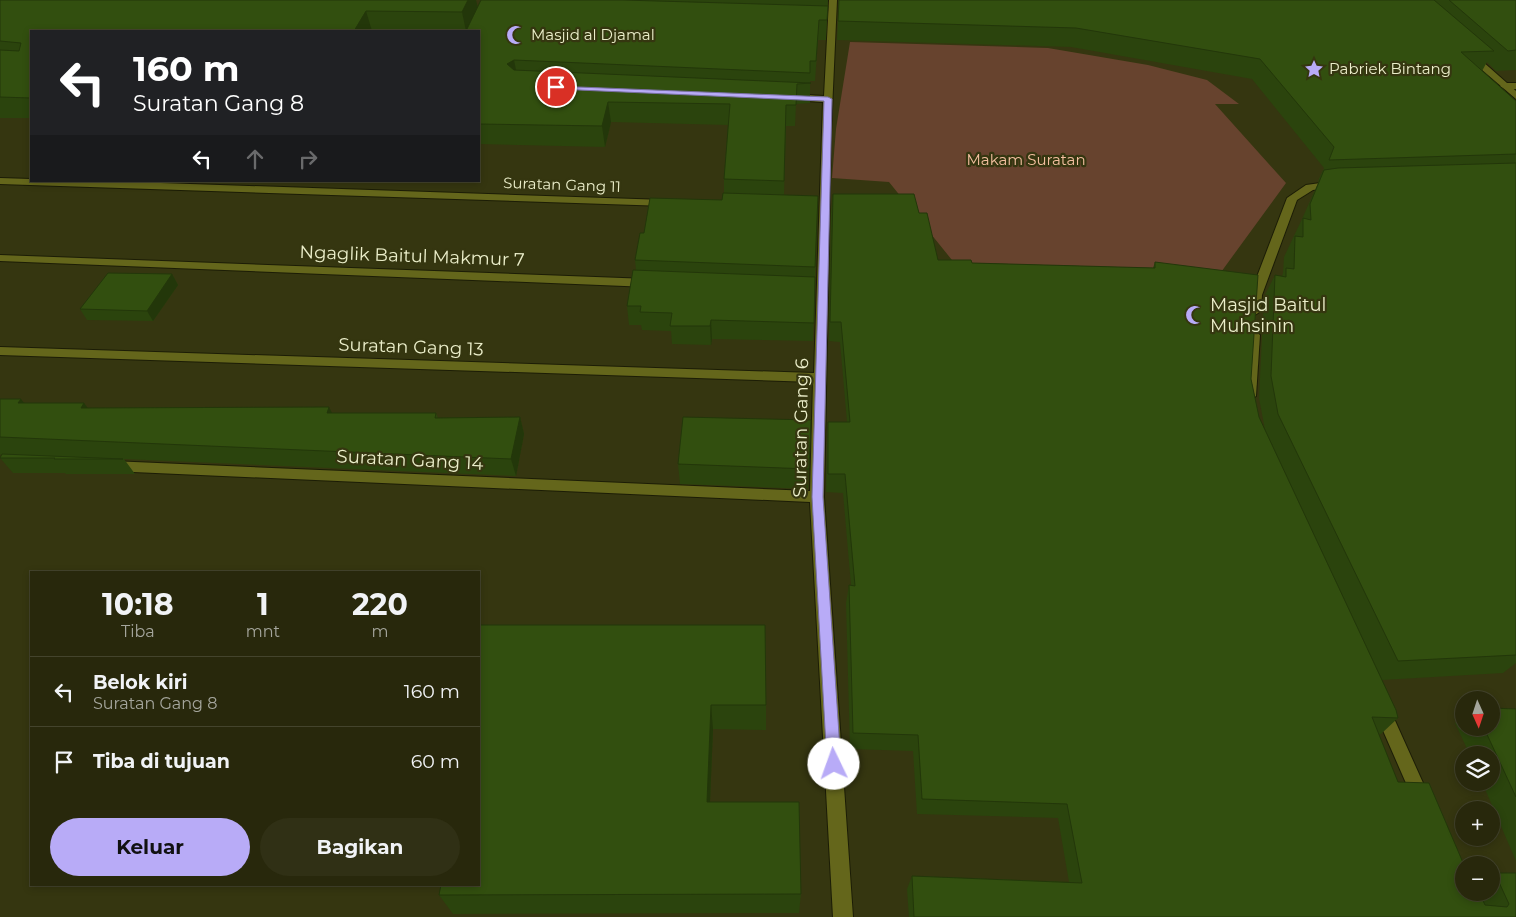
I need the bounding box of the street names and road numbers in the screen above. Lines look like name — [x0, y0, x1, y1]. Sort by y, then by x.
street label: Suratan Gang 11 — [503, 173, 621, 196]
street label: Ngaglik Baitul Makmur 7 — [299, 241, 525, 271]
street label: Suratan Gang 13 — [338, 333, 484, 361]
street label: Suratan Gang 6 — [789, 358, 813, 498]
street label: Suratan Gang 14 — [336, 445, 484, 475]

